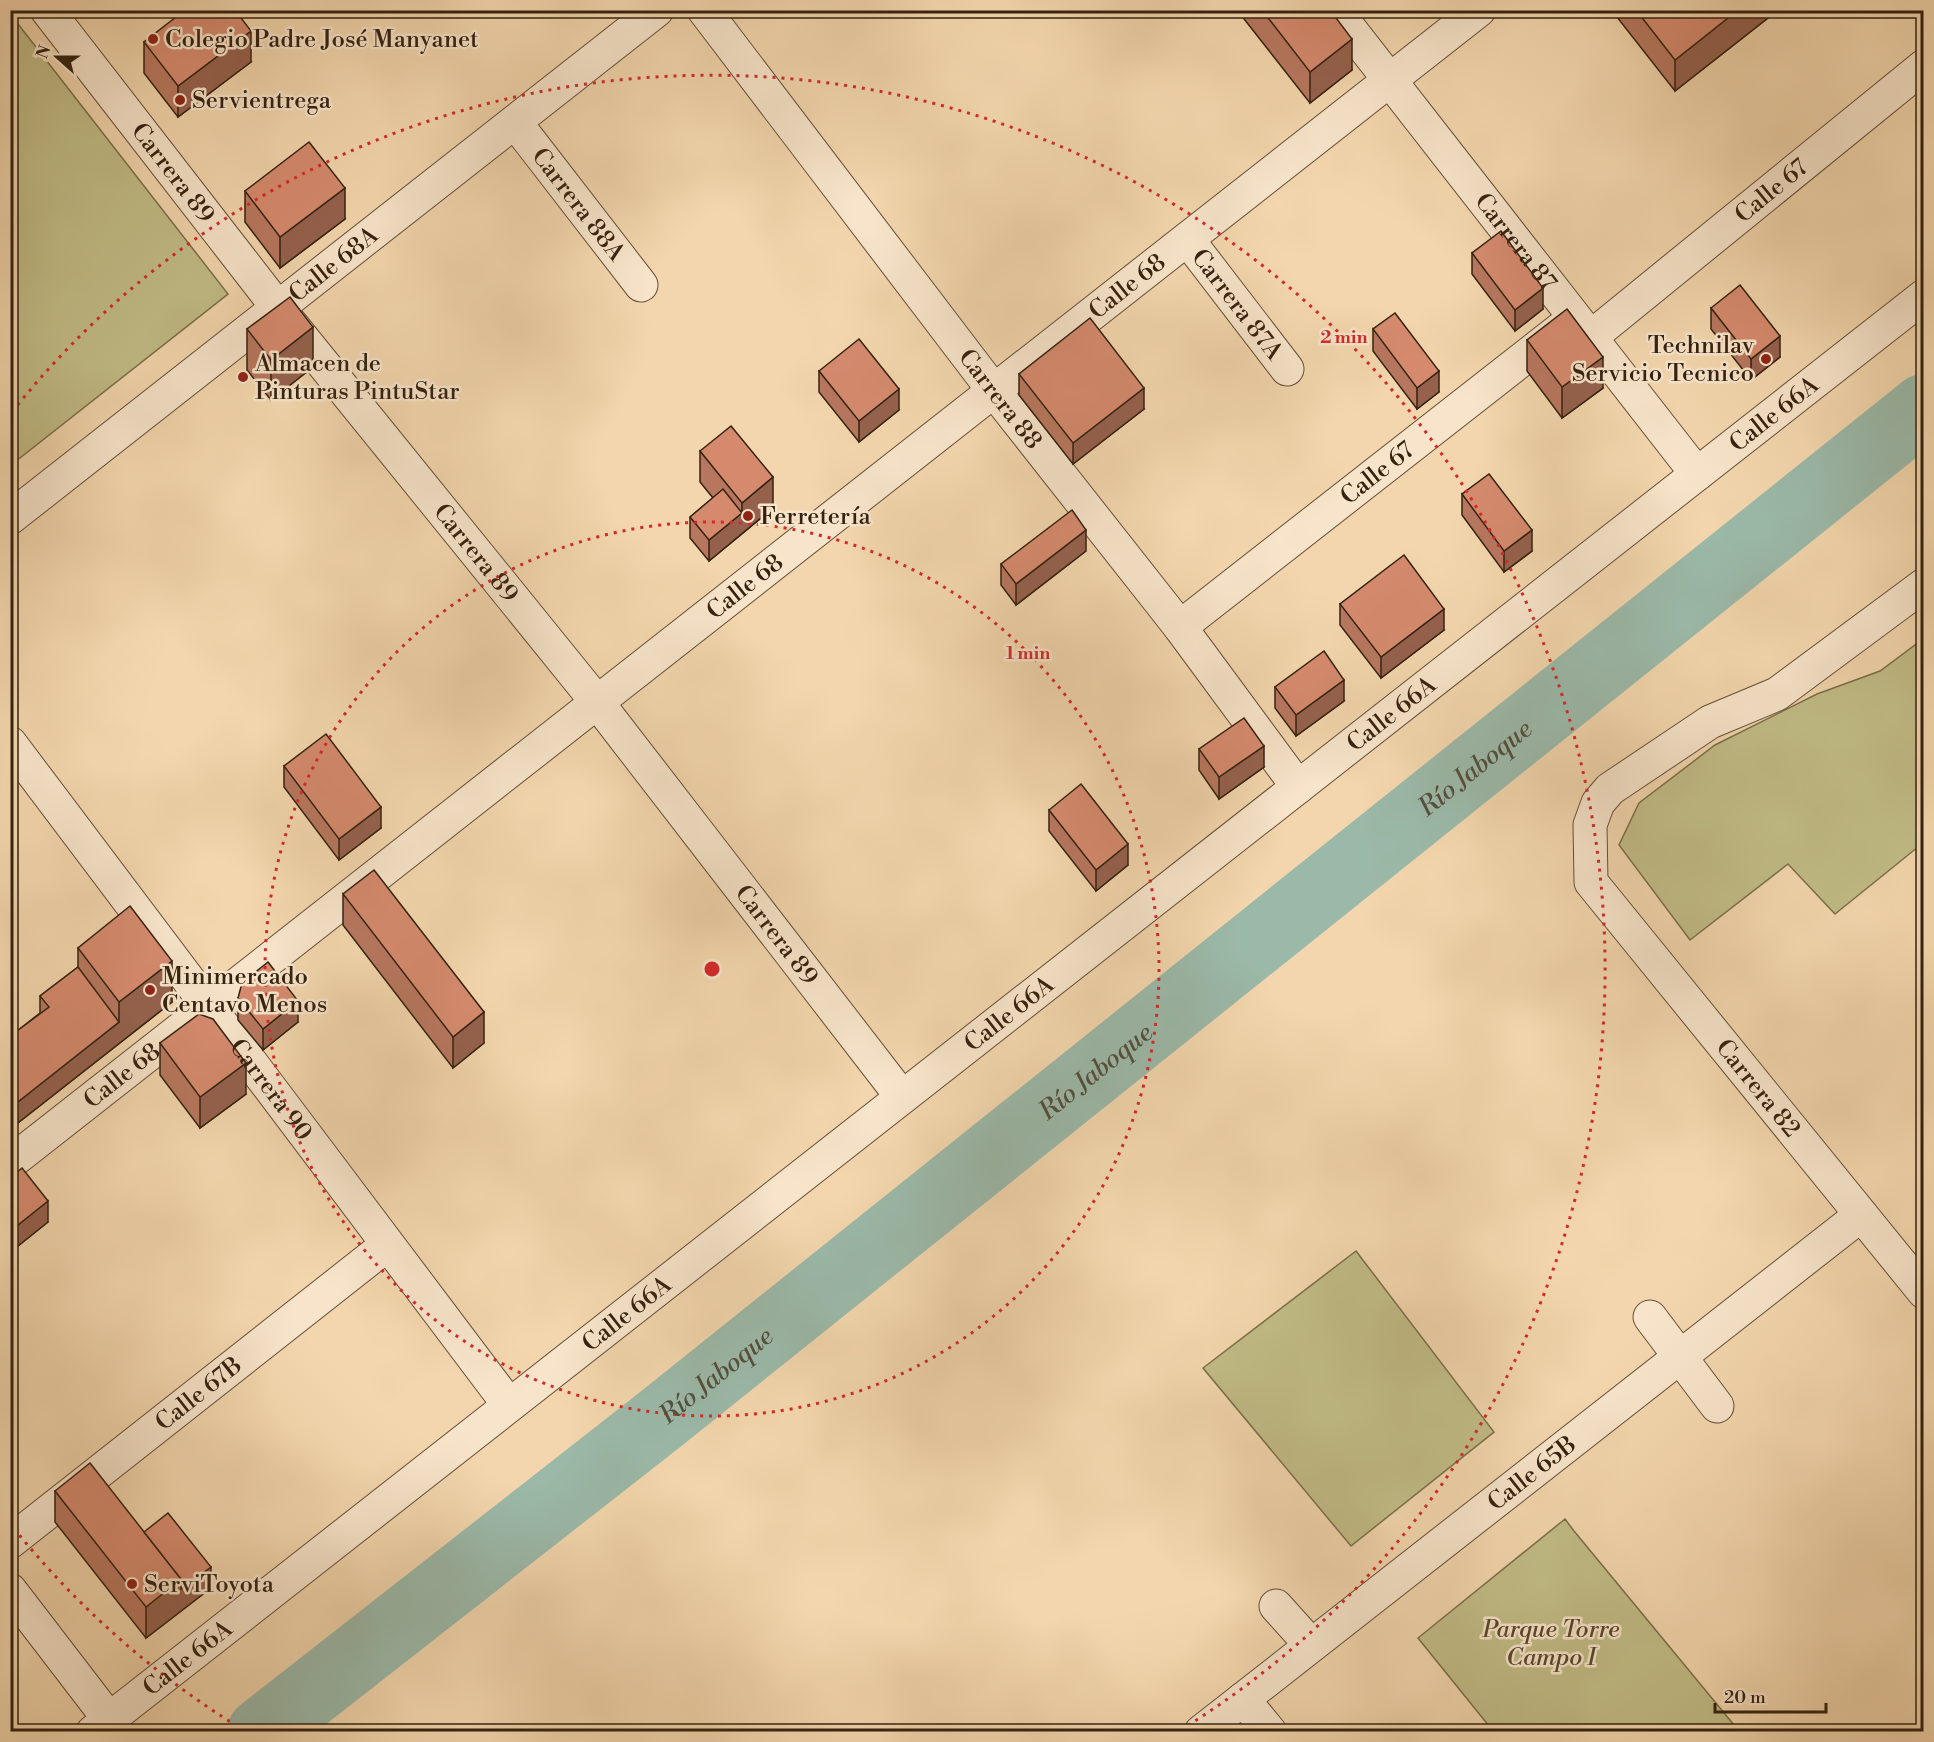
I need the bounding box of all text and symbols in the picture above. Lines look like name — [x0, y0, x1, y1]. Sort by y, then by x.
place label: Colegio Padre José Manyanet — [165, 25, 479, 55]
north arrow — [27, 27, 87, 87]
marker: Colegio Padre José Manyanet — [146, 32, 160, 46]
text: N — [32, 42, 56, 61]
place label: Servientrega — [192, 86, 332, 116]
marker: Servientrega — [173, 93, 187, 107]
street label: Carrera 89 — [124, 117, 221, 229]
street label: Carrera 88A — [525, 142, 631, 268]
street label: Calle 67 — [1729, 153, 1814, 230]
street label: Carrera 87 — [1468, 188, 1562, 297]
street label: Calle 68A — [283, 220, 385, 309]
street label: Carrera 87A — [1184, 243, 1289, 367]
street label: Calle 68 — [1083, 248, 1172, 326]
text: 2 min — [1320, 326, 1368, 349]
place label: Technilav Servicio Tecnico — [1572, 331, 1755, 389]
street label: Carrera 88 — [952, 343, 1048, 456]
place label: Almacen de Pinturas PintuStar — [254, 349, 460, 407]
marker: Technilav Servicio Tecnico — [1759, 352, 1773, 366]
marker: Almacen de Pinturas PintuStar — [236, 370, 250, 384]
street label: Calle 66A — [1724, 370, 1826, 459]
street label: Calle 67 — [1335, 436, 1420, 512]
street label: Carrera 89 — [426, 498, 524, 609]
place label: Ferretería — [760, 502, 872, 532]
marker: Ferretería — [741, 509, 755, 523]
street label: Calle 68 — [701, 548, 790, 626]
text: 1 min — [1006, 642, 1050, 665]
street label: Calle 66A — [1341, 670, 1443, 759]
water label: Río Jaboque — [1411, 713, 1539, 824]
street label: Carrera 89 — [728, 879, 824, 991]
centre of rings — [702, 959, 722, 979]
place label: Minimercado Centavo Menos — [162, 962, 327, 1020]
street label: Calle 66A — [959, 970, 1061, 1059]
marker: Minimercado Centavo Menos — [143, 983, 157, 997]
water label: Río Jaboque — [1031, 1017, 1159, 1128]
street label: Carrera 90 — [222, 1033, 318, 1147]
street label: Carrera 82 — [1709, 1033, 1806, 1144]
street label: Calle 68 — [78, 1037, 167, 1115]
street label: Calle 66A — [576, 1270, 678, 1359]
water label: Río Jaboque — [652, 1321, 780, 1432]
street label: Calle 67B — [150, 1351, 249, 1438]
street label: Calle 65B — [1482, 1430, 1583, 1518]
place label: ServiToyota — [144, 1570, 275, 1600]
marker: ServiToyota — [125, 1577, 139, 1591]
street label: Calle 66A — [137, 1614, 239, 1703]
park label: Parque Torre Campo I — [1482, 1615, 1619, 1673]
scale bar — [1715, 1676, 1826, 1714]
text: 20 m — [1724, 1686, 1766, 1709]

